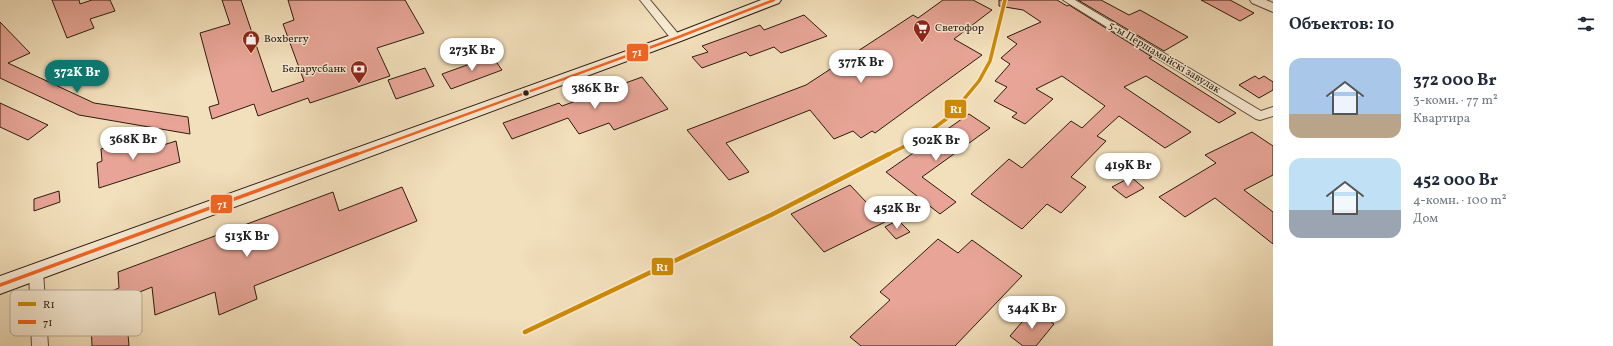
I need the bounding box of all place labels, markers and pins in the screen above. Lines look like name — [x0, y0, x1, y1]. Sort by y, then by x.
supermarket icon: Светофор — [912, 18, 932, 43]
place label: Светофор — [935, 21, 984, 36]
shop icon: Boxberry — [241, 29, 261, 54]
place label: Boxberry — [264, 32, 309, 47]
pin: 273K Br — [435, 38, 509, 72]
pin: 377K Br — [824, 50, 898, 84]
bank icon: Беларусбанк — [349, 59, 369, 84]
pin: 372K Br — [40, 60, 114, 94]
place label: Беларусбанк — [282, 62, 346, 77]
pin: 386K Br — [558, 76, 632, 110]
unlabelled marker — [521, 88, 531, 98]
pin: 368K Br — [96, 127, 170, 161]
pin: 502K Br — [899, 128, 973, 162]
pin: 419K Br — [1091, 153, 1165, 187]
pin: 452K Br — [860, 196, 934, 230]
pin: 513K Br — [210, 224, 284, 258]
pin: 344K Br — [995, 296, 1069, 330]

